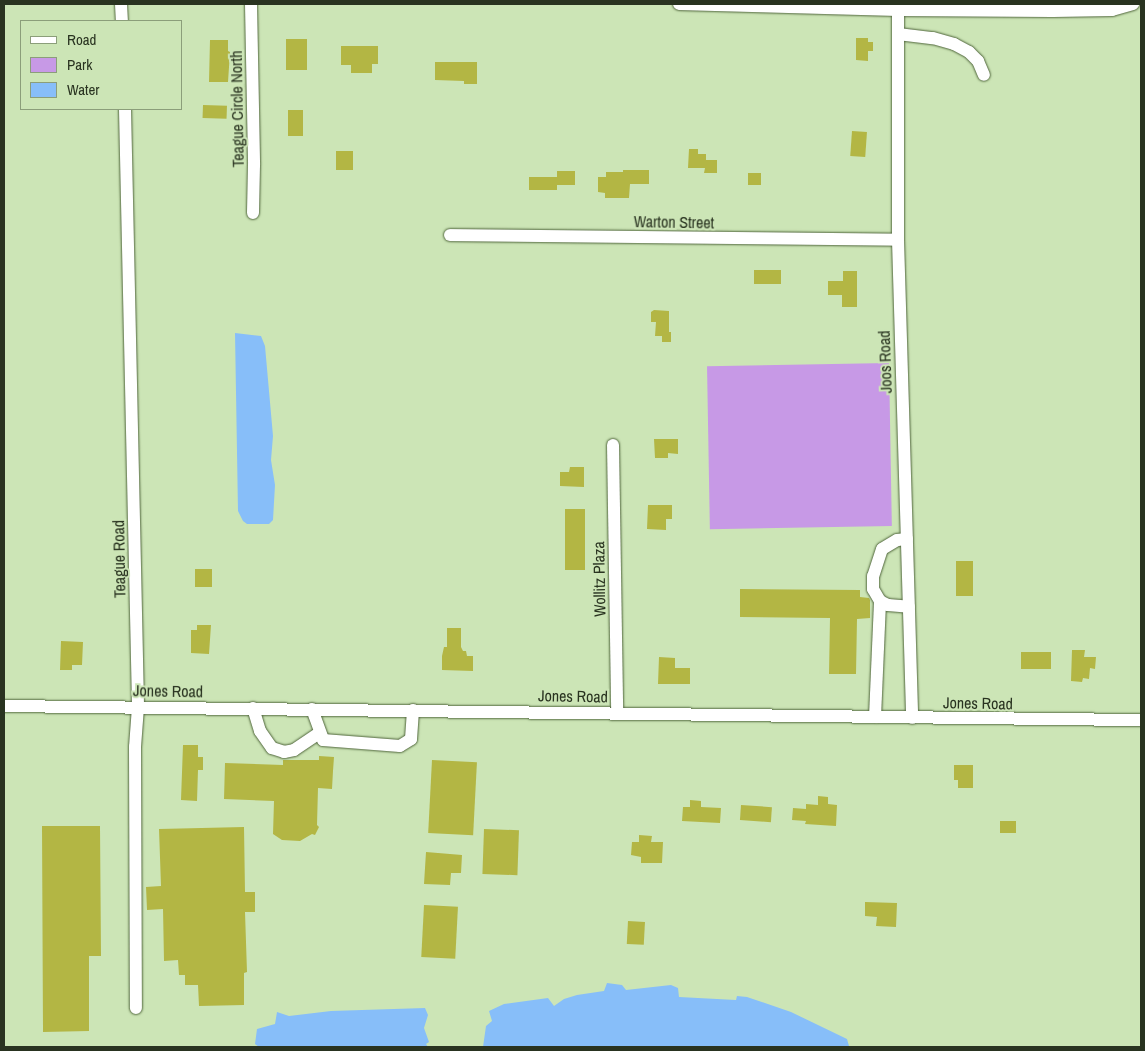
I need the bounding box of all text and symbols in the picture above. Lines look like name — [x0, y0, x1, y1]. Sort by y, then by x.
legend — [20, 20, 182, 110]
text: Road — [67, 29, 96, 50]
street label: Teague Circle North — [226, 51, 248, 167]
text: Park — [67, 54, 92, 75]
text: Water — [67, 79, 99, 100]
street label: Warton Street — [634, 212, 714, 232]
street label: Joos Road — [874, 330, 896, 394]
street label: Teague Road — [109, 520, 129, 598]
street label: Wollitz Plaza — [589, 541, 609, 617]
street label: Jones Road — [133, 681, 203, 701]
street label: Jones Road — [538, 686, 608, 706]
street label: Jones Road — [943, 693, 1013, 713]

